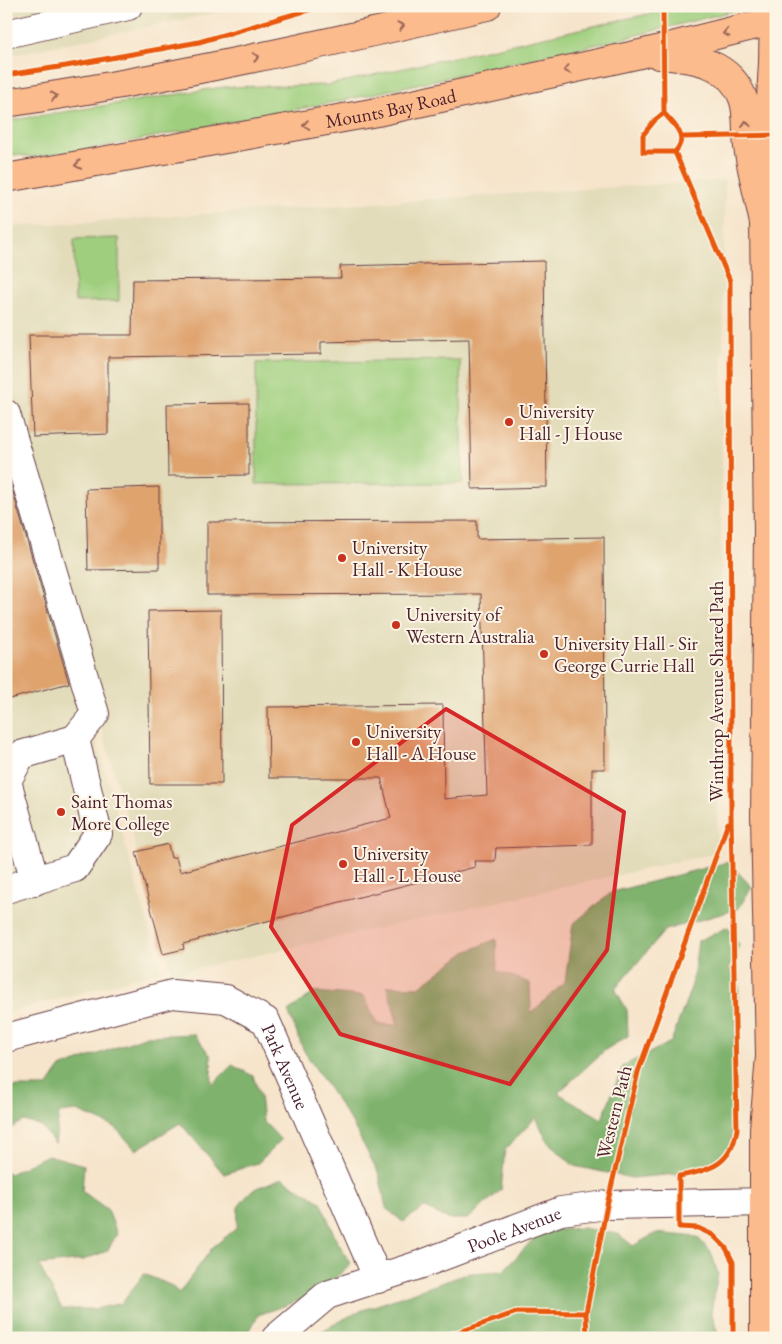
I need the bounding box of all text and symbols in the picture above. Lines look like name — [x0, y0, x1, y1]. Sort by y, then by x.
one-way arrow — [397, 21, 406, 32]
one-way arrow — [721, 27, 730, 38]
one-way arrow — [251, 52, 260, 63]
one-way arrow — [563, 64, 572, 75]
street label: Mounts Bay Road — [323, 82, 459, 133]
one-way arrow — [51, 91, 59, 102]
one-way arrow — [301, 119, 310, 129]
one-way arrow — [741, 119, 752, 127]
one-way arrow — [74, 160, 83, 170]
place label: University Hall - J House — [519, 399, 623, 446]
marker: University Hall - J House — [503, 416, 515, 428]
place label: University Hall - K House — [352, 535, 462, 582]
marker: University Hall - K House — [336, 552, 348, 564]
street label: Winthrop Avenue Shared Path — [704, 580, 729, 802]
place label: University of Western Australia — [406, 602, 535, 649]
marker: University of Western Australia — [390, 619, 402, 631]
place label: University Hall - Sir George Currie Hall — [554, 631, 699, 678]
marker: University Hall - Sir George Currie Hall — [538, 648, 550, 660]
place label: University Hall - A House — [366, 719, 476, 766]
marker: University Hall - A House — [350, 736, 362, 748]
place label: Saint Thomas More College — [71, 789, 172, 836]
marker: Saint Thomas More College — [55, 806, 67, 818]
place label: University Hall - L House — [353, 841, 461, 888]
marker: University Hall - L House — [337, 858, 349, 870]
street label: Park Avenue — [256, 1020, 315, 1113]
street label: Western Path — [590, 1062, 638, 1161]
street label: Poole Avenue — [463, 1200, 564, 1258]

